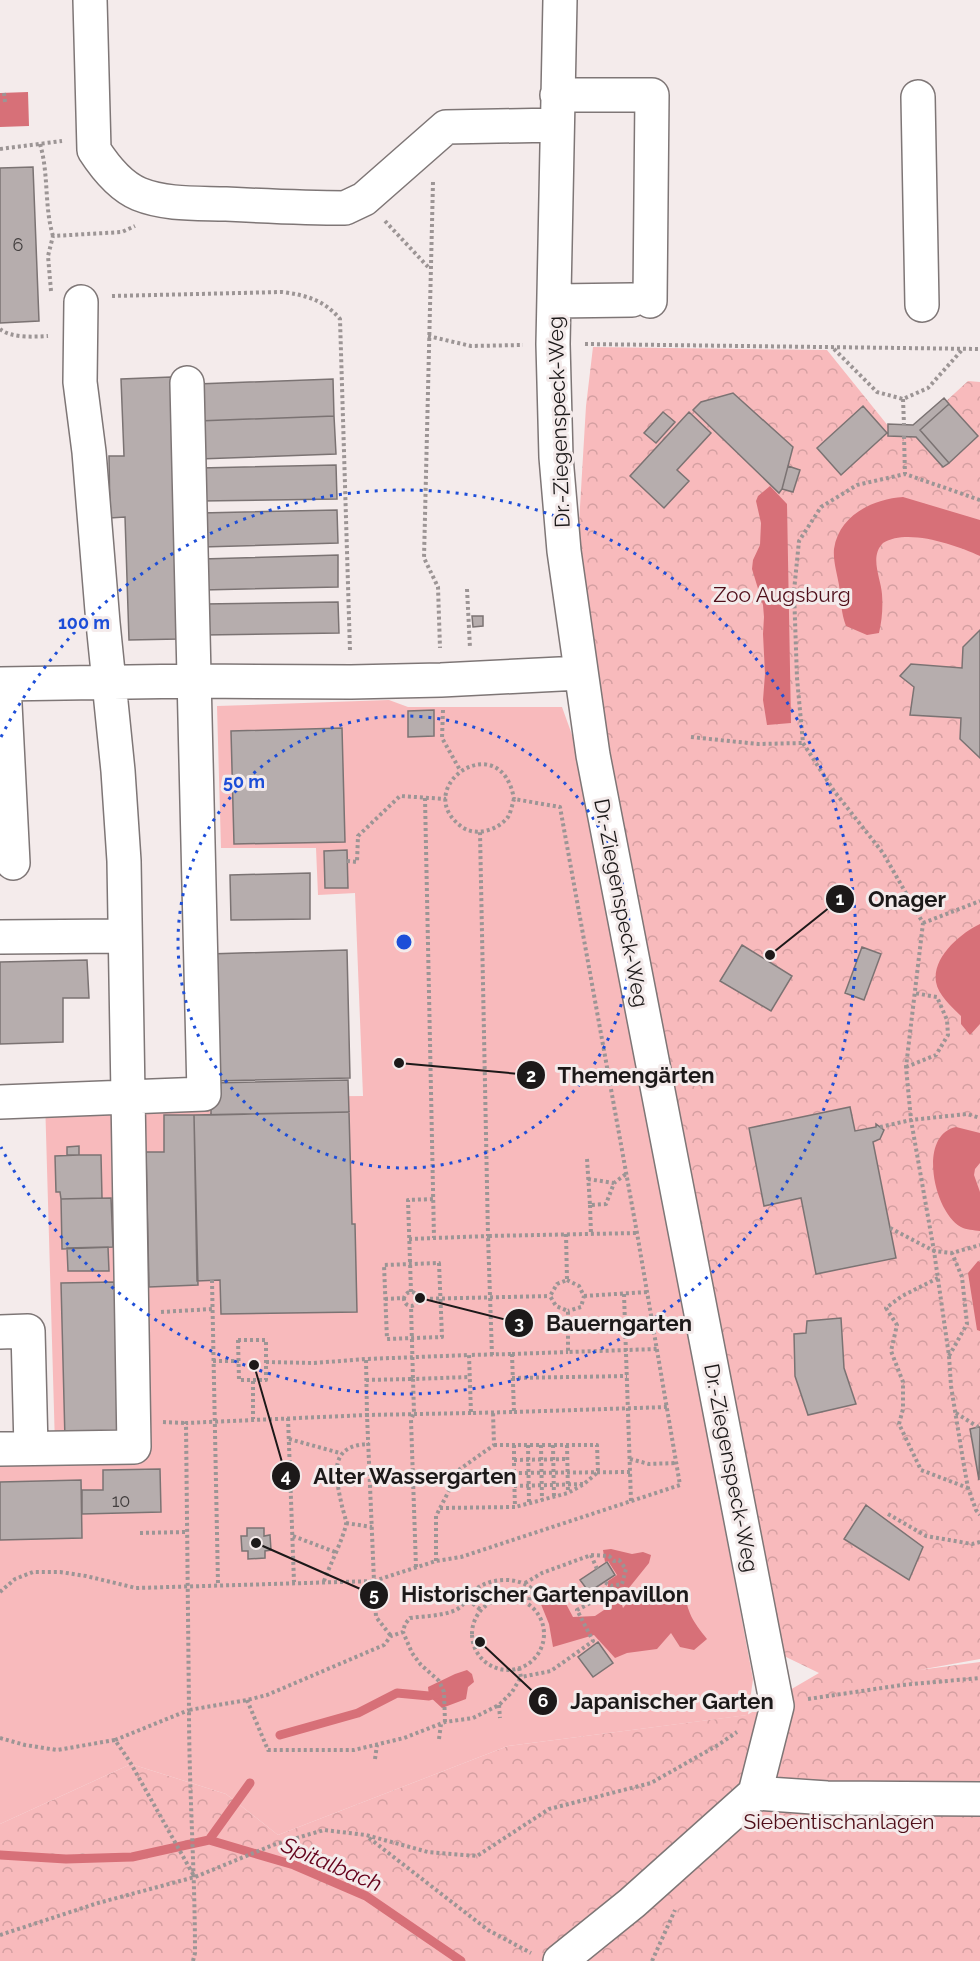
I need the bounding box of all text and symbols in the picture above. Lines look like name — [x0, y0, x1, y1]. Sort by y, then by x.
house number: 6 — [13, 234, 24, 255]
street label: Dr.-Ziegenspeck-Weg — [542, 316, 575, 528]
park label: Zoo Augsburg — [713, 582, 851, 607]
text: 100 m — [58, 612, 110, 633]
text: 50 m — [223, 771, 265, 792]
street label: Dr.-Ziegenspeck-Weg — [589, 797, 654, 1009]
callout: Onager — [825, 879, 958, 919]
text: Onager — [868, 886, 947, 912]
text: 1 — [836, 888, 845, 909]
centre of rings — [394, 932, 414, 952]
callout: Themengärten — [516, 1055, 726, 1095]
text: Themengärten — [558, 1062, 714, 1088]
text: 2 — [526, 1065, 536, 1086]
callout: Bauerngarten — [504, 1303, 704, 1343]
text: Bauerngarten — [546, 1310, 692, 1336]
text: 3 — [514, 1312, 524, 1333]
street label: Dr.-Ziegenspeck-Weg — [699, 1362, 764, 1574]
callout: Alter Wassergarten — [271, 1456, 529, 1496]
text: Alter Wassergarten — [313, 1463, 517, 1489]
text: 4 — [281, 1465, 291, 1486]
house number: 10 — [112, 1490, 130, 1511]
callout: Historischer Gartenpavillon — [359, 1575, 702, 1615]
text: Historischer Gartenpavillon — [401, 1581, 689, 1607]
text: 5 — [369, 1584, 379, 1605]
callout: Japanischer Garten — [528, 1681, 786, 1721]
text: Japanischer Garten — [570, 1688, 774, 1714]
text: 6 — [538, 1690, 549, 1711]
park label: Siebentischanlagen — [744, 1809, 935, 1834]
water label: Spitalbach — [277, 1831, 386, 1897]

